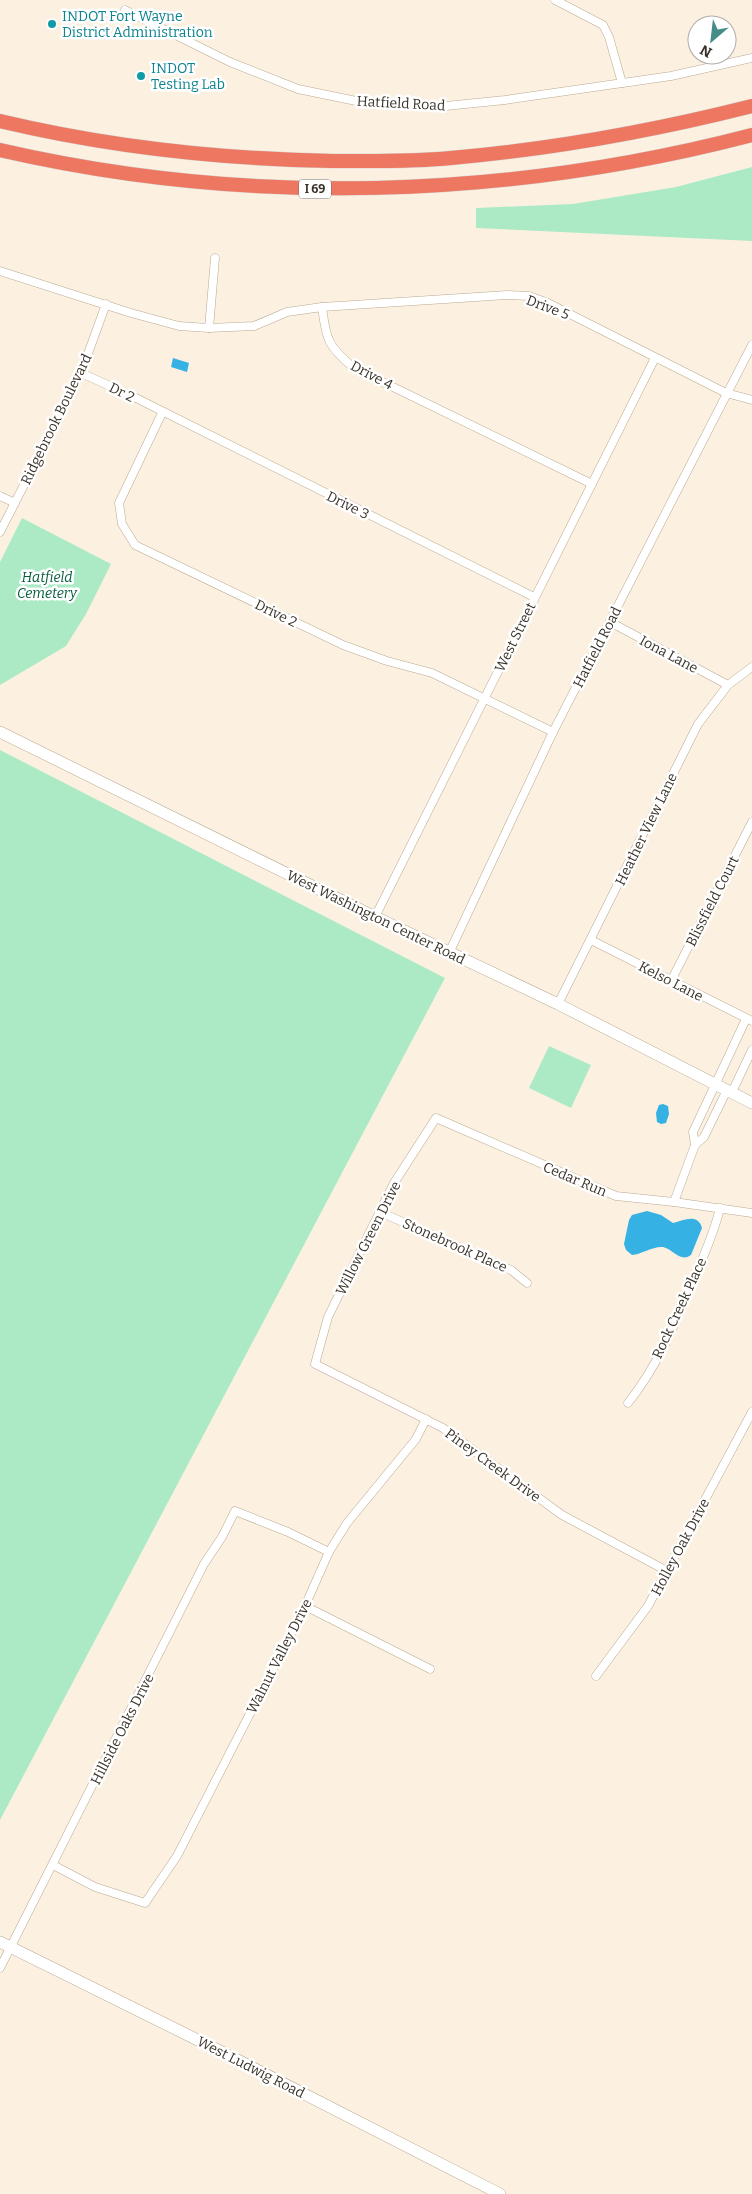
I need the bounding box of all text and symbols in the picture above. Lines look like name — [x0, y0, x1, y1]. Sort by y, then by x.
place label: INDOT Fort Wayne District Administration — [62, 8, 213, 41]
north arrow — [687, 15, 737, 65]
marker: INDOT Fort Wayne District Administration — [46, 18, 58, 30]
text: N — [697, 41, 715, 61]
place label: INDOT Testing Lab — [151, 60, 225, 93]
marker: INDOT Testing Lab — [135, 70, 147, 82]
street label: Hatfield Road — [356, 93, 446, 114]
road number: I 69 — [299, 180, 331, 198]
street label: Drive 5 — [524, 292, 572, 323]
street label: Ridgebrook Boulevard — [17, 351, 96, 487]
street label: Drive 4 — [348, 357, 396, 394]
street label: Dr 2 — [106, 379, 137, 406]
street label: Drive 3 — [324, 488, 372, 523]
park label: Hatfield Cemetery — [17, 569, 78, 602]
street label: Drive 2 — [252, 596, 300, 631]
street label: West Street — [491, 600, 540, 675]
street label: Hatfield Road — [570, 604, 625, 691]
street label: Iona Lane — [637, 632, 701, 677]
street label: Heather View Lane — [612, 770, 681, 888]
street label: Blissfield Court — [682, 853, 743, 949]
street label: West Washington Center Road — [284, 867, 468, 968]
street label: Kelso Lane — [636, 958, 706, 1005]
street label: Cedar Run — [540, 1158, 609, 1201]
street label: Willow Green Drive — [332, 1178, 404, 1298]
street label: Stonebrook Place — [400, 1215, 510, 1276]
street label: Rock Creek Place — [649, 1255, 710, 1361]
street label: Piney Creek Drive — [442, 1425, 544, 1506]
street label: Holley Oak Drive — [648, 1496, 713, 1599]
street label: Walnut Valley Drive — [243, 1596, 316, 1716]
street label: Hillside Oaks Drive — [87, 1671, 158, 1788]
street label: West Ludwig Road — [194, 2033, 307, 2102]

